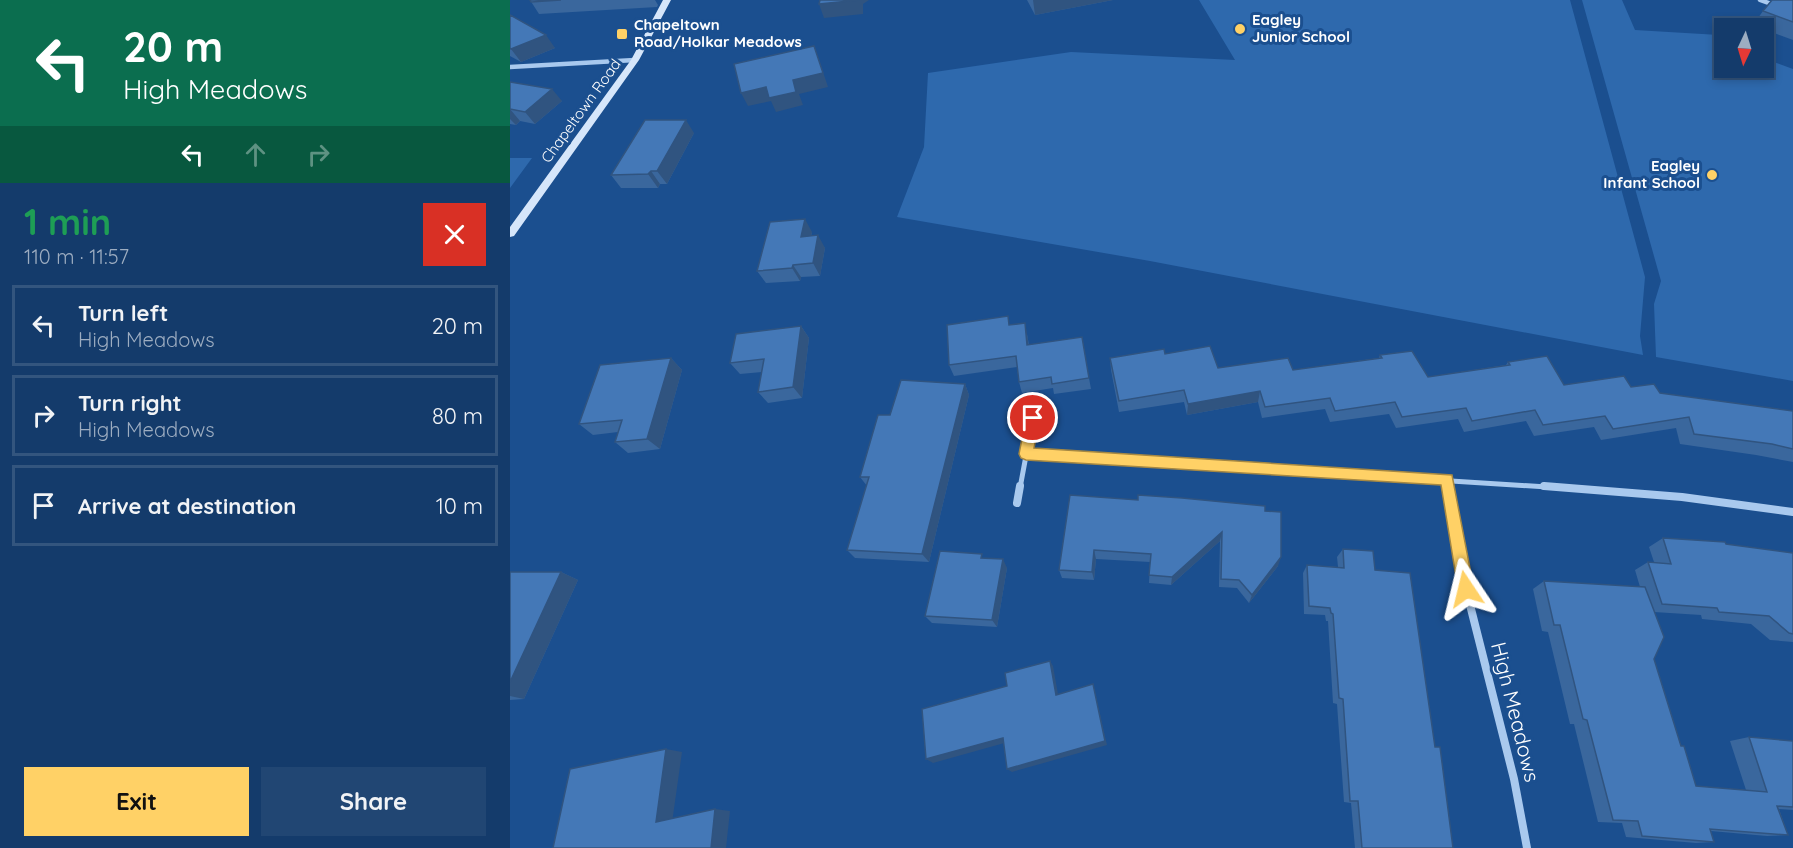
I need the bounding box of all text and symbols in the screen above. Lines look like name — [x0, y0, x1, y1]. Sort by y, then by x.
place label: Eagley Junior School — [1252, 10, 1350, 46]
place label: Chapeltown Road/Holkar Meadows — [634, 15, 802, 51]
north arrow — [1714, 18, 1774, 78]
map controls — [1714, 18, 1774, 78]
text: 20 m — [123, 20, 223, 73]
marker: Eagley Junior School — [1233, 22, 1247, 36]
icon: left — [24, 24, 102, 102]
marker: Chapeltown Road/Holkar Meadows — [615, 27, 629, 41]
street label: Chapeltown Road — [537, 55, 625, 166]
text: High Meadows — [123, 72, 307, 106]
icon: left — [176, 138, 209, 171]
icon: ahead — [239, 138, 272, 171]
icon: right — [302, 138, 335, 171]
place label: Eagley Infant School — [1603, 156, 1700, 192]
marker: Eagley Infant School — [1705, 168, 1719, 182]
text: 1 min — [24, 199, 111, 244]
button: close — [423, 203, 486, 266]
text: 110 m · 11:57 — [24, 244, 129, 269]
text: Turn left — [78, 299, 168, 327]
icon: left — [27, 309, 60, 342]
text: 20 m — [432, 312, 483, 340]
text: High Meadows — [78, 327, 215, 352]
text: Turn right — [78, 389, 182, 417]
pin — [1007, 392, 1058, 443]
icon: right — [27, 399, 60, 432]
icon: arrive — [1016, 401, 1049, 434]
text: 80 m — [432, 402, 483, 430]
text: High Meadows — [78, 417, 215, 442]
icon: arrive — [27, 489, 60, 522]
text: Arrive at destination — [78, 492, 296, 520]
text: 10 m — [436, 492, 483, 520]
position arrow — [1434, 557, 1498, 621]
street label: High Meadows — [1486, 639, 1546, 784]
button: Exit — [24, 767, 249, 836]
button: Share — [261, 767, 486, 836]

